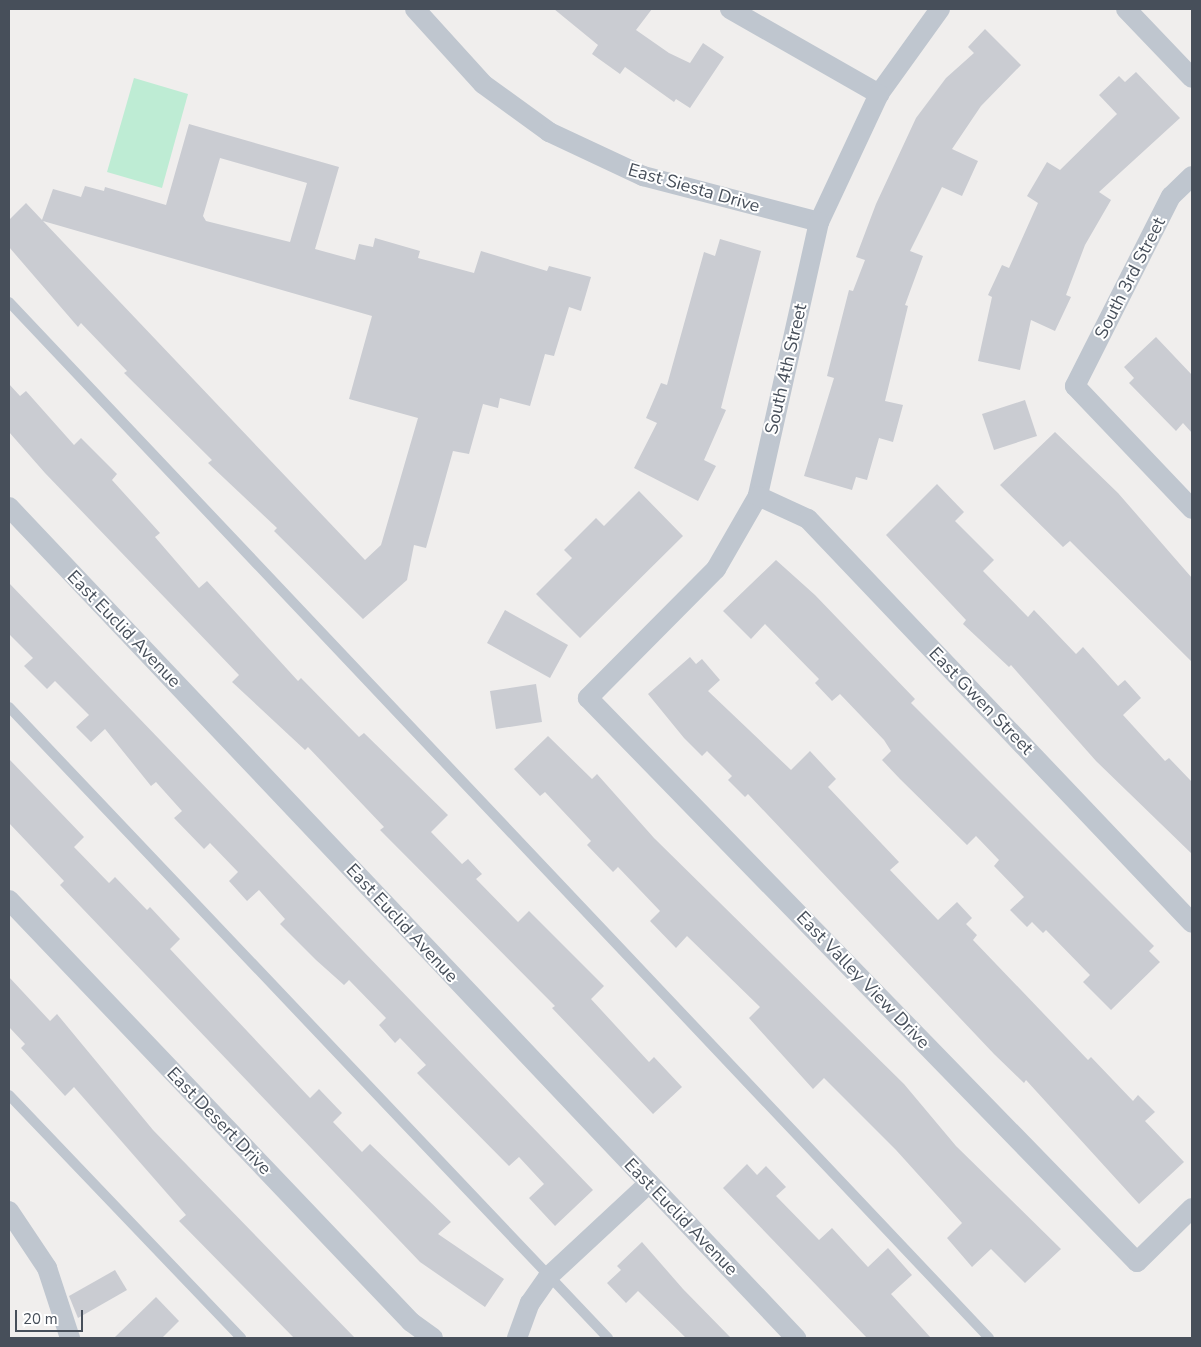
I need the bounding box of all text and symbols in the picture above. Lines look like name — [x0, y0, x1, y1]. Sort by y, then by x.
street label: East Siesta Drive — [626, 159, 762, 217]
street label: South 3rd Street — [1090, 214, 1170, 342]
street label: South 4th Street — [760, 302, 812, 436]
street label: East Euclid Avenue — [63, 566, 185, 692]
street label: East Gwen Street — [924, 643, 1038, 759]
street label: East Euclid Avenue — [342, 859, 462, 987]
street label: East Valley View Drive — [792, 907, 934, 1053]
street label: East Desert Drive — [162, 1063, 276, 1179]
street label: East Euclid Avenue — [620, 1154, 742, 1280]
scale bar — [18, 1300, 85, 1332]
text: 20 m — [23, 1309, 58, 1329]

